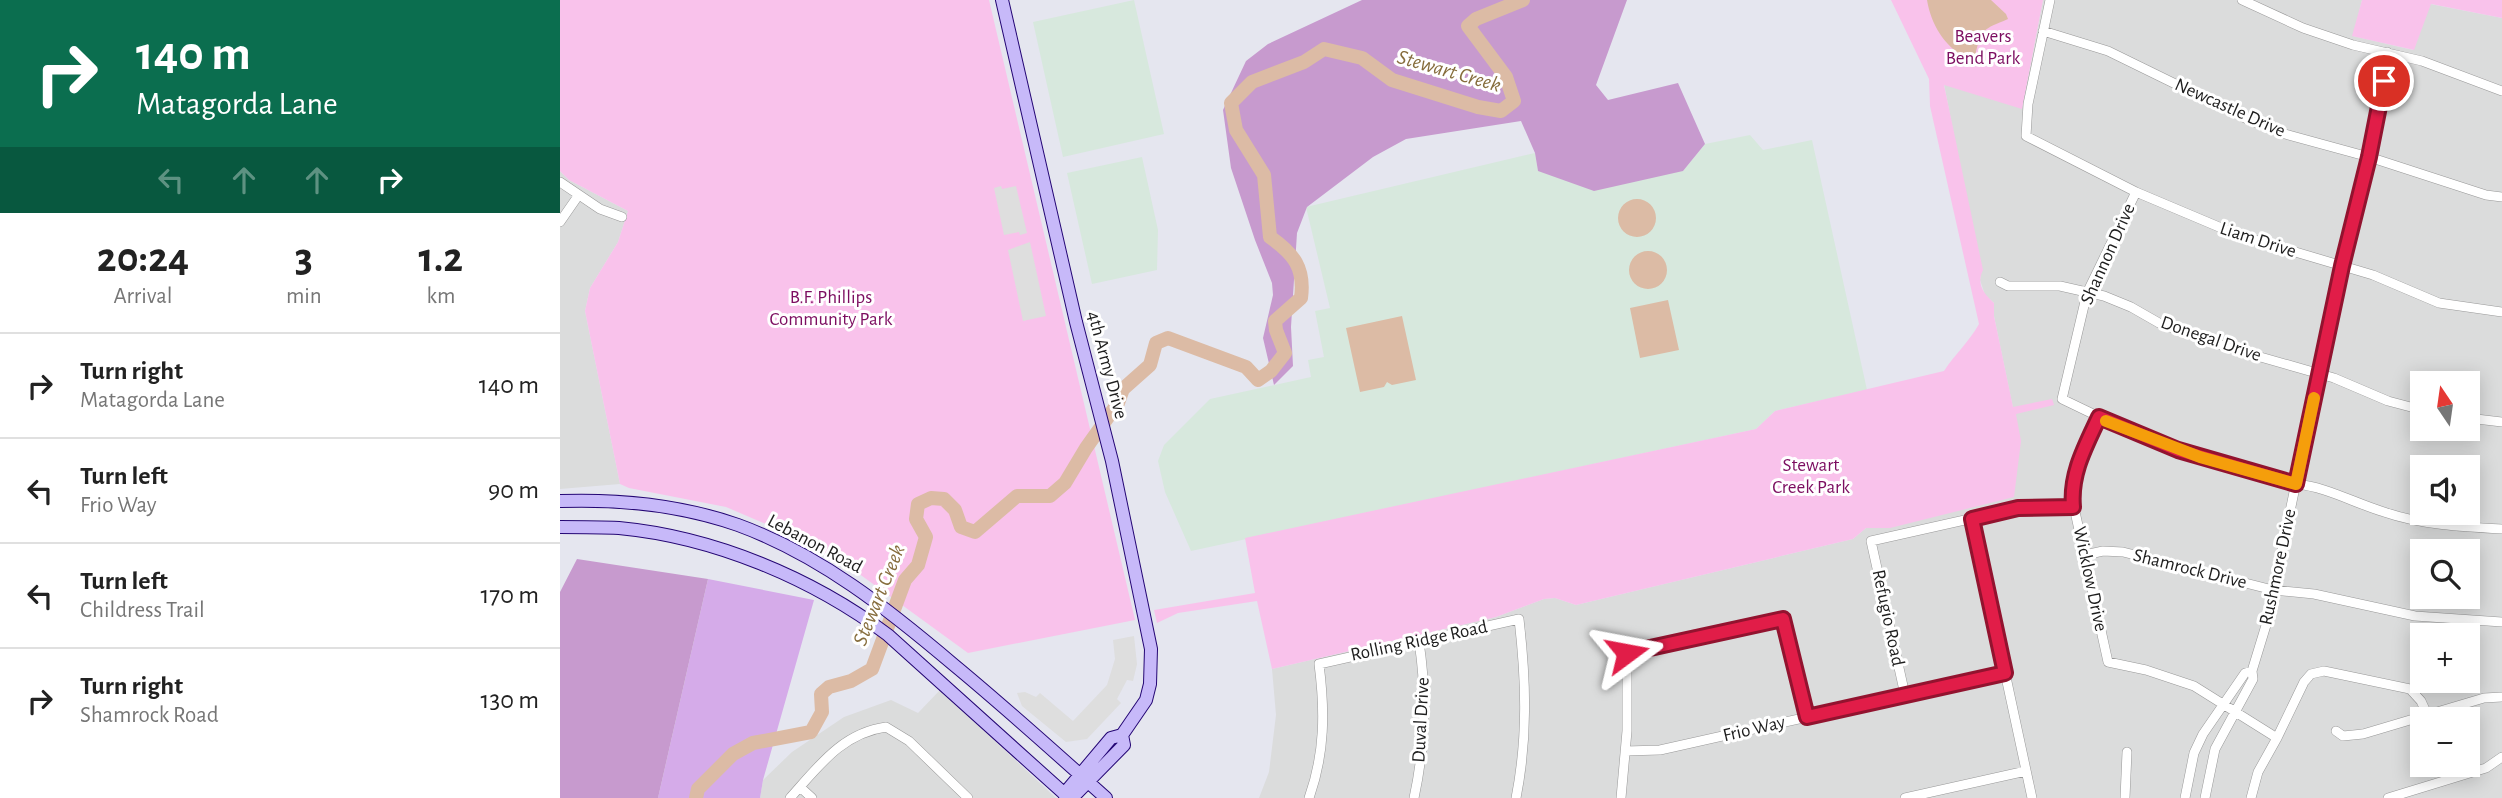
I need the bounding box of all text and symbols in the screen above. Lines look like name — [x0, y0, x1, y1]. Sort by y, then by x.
park label: Beavers Bend Park — [1946, 27, 2021, 68]
icon: right — [21, 28, 112, 119]
text: 140 m — [136, 30, 251, 79]
water label: Stewart Creek — [1395, 46, 1503, 96]
pin — [2354, 51, 2414, 111]
icon: arrive — [2365, 62, 2403, 100]
street label: Newcastle Drive — [2172, 75, 2288, 141]
text: Matagorda Lane — [136, 88, 338, 120]
icon: left — [152, 161, 190, 199]
icon: ahead — [225, 161, 263, 199]
icon: ahead — [298, 161, 336, 199]
icon: right — [371, 161, 409, 199]
street label: Shannon Drive — [2077, 201, 2139, 307]
street label: Liam Drive — [2218, 219, 2298, 261]
text: 20:24 — [97, 237, 189, 279]
text: 3 — [295, 237, 313, 279]
text: 1.2 — [419, 237, 463, 279]
text: Arrival — [113, 285, 173, 308]
text: min — [286, 285, 322, 308]
text: km — [426, 285, 455, 308]
park label: B.F. Phillips Community Park — [770, 288, 893, 329]
street label: 4th Army Drive — [1083, 309, 1131, 421]
street label: Donegal Drive — [2158, 313, 2264, 365]
text: Turn right — [80, 358, 183, 384]
icon: right — [21, 367, 59, 405]
north arrow — [2410, 371, 2480, 441]
map controls — [2410, 371, 2480, 777]
text: 140 m — [479, 372, 539, 398]
text: Matagorda Lane — [80, 389, 225, 412]
button: sound — [2410, 455, 2480, 525]
park label: Stewart Creek Park — [1772, 456, 1850, 497]
text: Turn left — [80, 463, 168, 489]
icon: left — [21, 472, 59, 510]
text: 90 m — [488, 477, 539, 503]
text: Frio Way — [80, 494, 157, 517]
street label: Rushmore Drive — [2256, 507, 2300, 627]
street label: Lebanon Road — [764, 511, 866, 577]
street label: Wicklow Drive — [2070, 525, 2110, 633]
button: search — [2410, 539, 2480, 609]
water label: Stewart Creek — [849, 541, 909, 648]
street label: Shamrock Drive — [2131, 546, 2249, 592]
text: Turn left — [80, 568, 168, 594]
street label: Refugio Road — [1869, 568, 1908, 668]
icon: left — [21, 577, 59, 615]
text: 170 m — [480, 582, 539, 608]
text: Childress Trail — [80, 599, 205, 622]
position arrow — [1590, 616, 1664, 690]
street label: Rolling Ridge Road — [1349, 617, 1489, 665]
button: + — [2410, 623, 2480, 693]
text: Turn right — [80, 673, 183, 699]
street label: Duval Drive — [1409, 677, 1433, 763]
icon: right — [21, 682, 59, 720]
text: 130 m — [481, 687, 539, 713]
text: Shamrock Road — [80, 704, 219, 727]
button: − — [2410, 707, 2480, 777]
street label: Frio Way — [1721, 713, 1787, 745]

